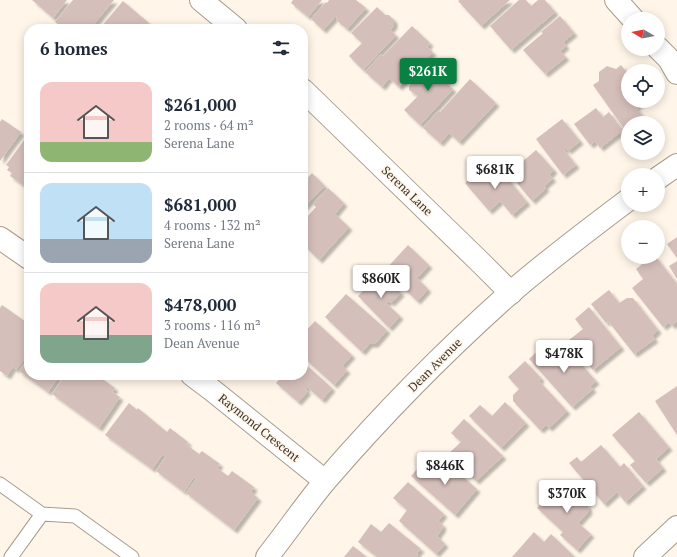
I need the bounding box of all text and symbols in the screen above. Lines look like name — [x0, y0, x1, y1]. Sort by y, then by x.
north arrow — [621, 12, 665, 56]
map controls — [621, 12, 665, 264]
text: 6 homes — [40, 37, 108, 60]
icon: filters — [270, 37, 292, 59]
pin: $261K — [400, 58, 456, 92]
text: $261K — [409, 62, 447, 80]
button: locate — [621, 64, 665, 108]
text: $261,000 — [164, 93, 236, 116]
icon: home — [72, 98, 120, 146]
text: 2 rooms · 64 m² — [164, 116, 254, 134]
button: layers — [621, 116, 665, 160]
text: Serena Lane — [164, 134, 234, 152]
pin: $681K — [467, 156, 523, 190]
text: $681K — [476, 160, 514, 178]
street label: Serena Lane — [379, 163, 436, 219]
button: + — [621, 168, 665, 212]
text: $681,000 — [164, 193, 236, 216]
icon: home — [72, 199, 120, 247]
text: 4 rooms · 132 m² — [164, 216, 261, 234]
button: − — [621, 220, 665, 264]
text: Serena Lane — [164, 234, 234, 252]
pin: $860K — [353, 265, 409, 299]
text: $860K — [362, 269, 400, 287]
text: $478,000 — [164, 293, 236, 316]
icon: home — [72, 299, 120, 347]
text: 3 rooms · 116 m² — [164, 316, 261, 334]
text: Dean Avenue — [164, 334, 240, 352]
street label: Dean Avenue — [405, 335, 465, 395]
pin: $478K — [536, 340, 592, 374]
text: $478K — [545, 344, 583, 362]
street label: Raymond Crescent — [216, 390, 303, 465]
pin: $846K — [417, 452, 473, 486]
text: $846K — [426, 456, 464, 474]
pin: $370K — [539, 480, 595, 514]
text: $370K — [548, 484, 586, 502]

